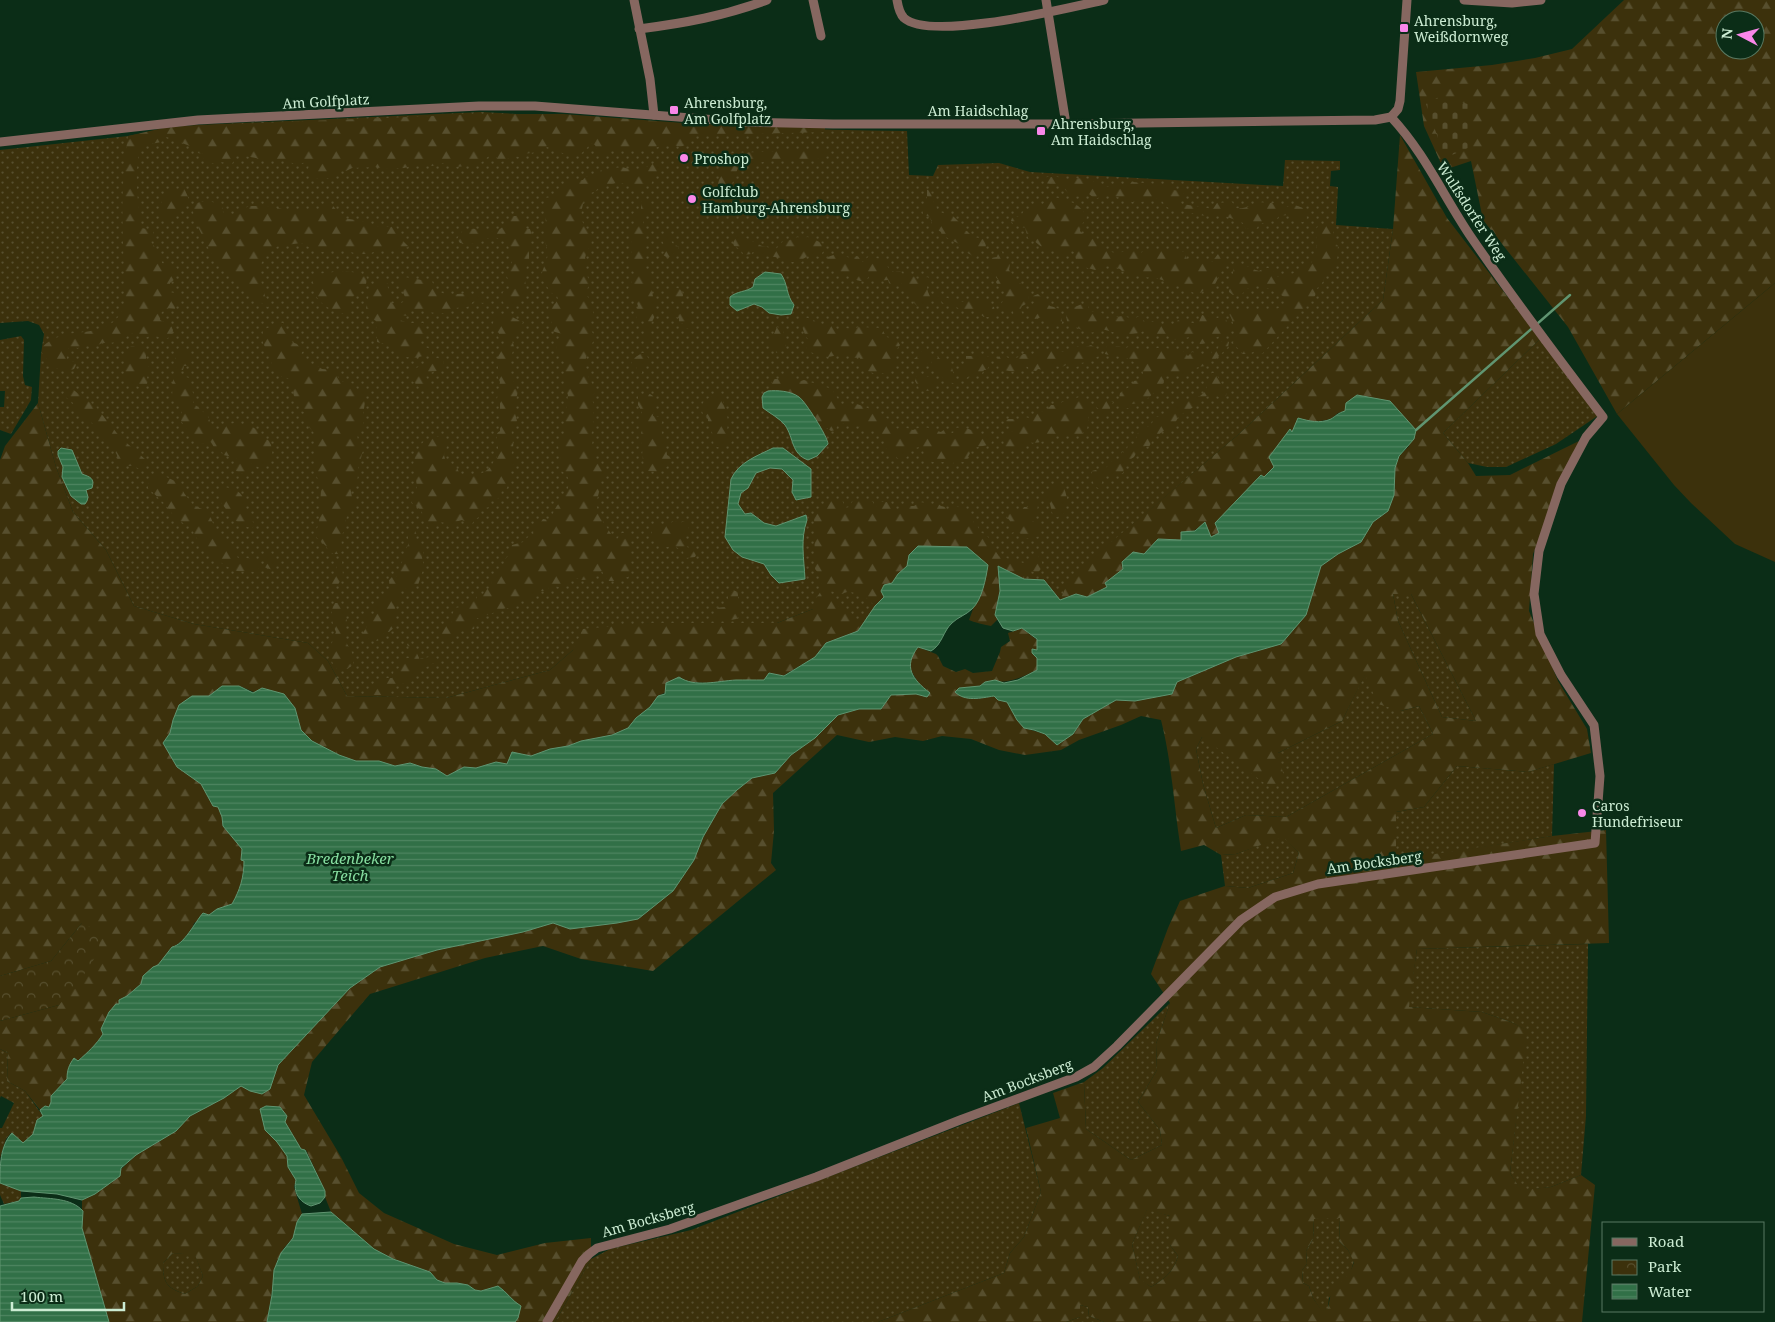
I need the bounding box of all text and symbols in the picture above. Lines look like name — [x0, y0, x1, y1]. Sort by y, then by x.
north arrow — [1715, 10, 1765, 60]
place label: Ahrensburg, Weißdornweg — [1414, 11, 1509, 46]
marker: Ahrensburg, Weißdornweg — [1398, 22, 1410, 34]
text: N — [1717, 27, 1737, 40]
street label: Am Golfplatz — [282, 89, 370, 113]
place label: Ahrensburg, Am Golfplatz — [684, 93, 771, 128]
street label: Am Haidschlag — [928, 101, 1029, 120]
marker: Ahrensburg, Am Golfplatz — [668, 104, 680, 116]
place label: Ahrensburg, Am Haidschlag — [1051, 114, 1152, 149]
marker: Ahrensburg, Am Haidschlag — [1035, 125, 1047, 137]
place label: Proshop — [694, 149, 749, 168]
marker: Proshop — [678, 152, 690, 164]
street label: Wulfsdorfer Weg — [1433, 158, 1511, 265]
place label: Golfclub Hamburg-Ahrensburg — [702, 182, 850, 217]
marker: Golfclub Hamburg-Ahrensburg — [686, 193, 698, 205]
place label: Caros Hundefriseur — [1592, 796, 1683, 831]
marker: Caros Hundefriseur — [1576, 807, 1588, 819]
street label: Am Bocksberg — [1325, 846, 1423, 878]
water label: Bredenbeker Teich — [305, 848, 395, 885]
street label: Am Bocksberg — [979, 1054, 1075, 1106]
street label: Am Bocksberg — [599, 1197, 697, 1241]
legend — [1602, 1222, 1765, 1312]
text: Road — [1648, 1231, 1684, 1251]
text: Park — [1648, 1256, 1682, 1276]
scale bar — [12, 1280, 125, 1312]
text: Water — [1648, 1281, 1691, 1301]
text: 100 m — [20, 1286, 63, 1306]

